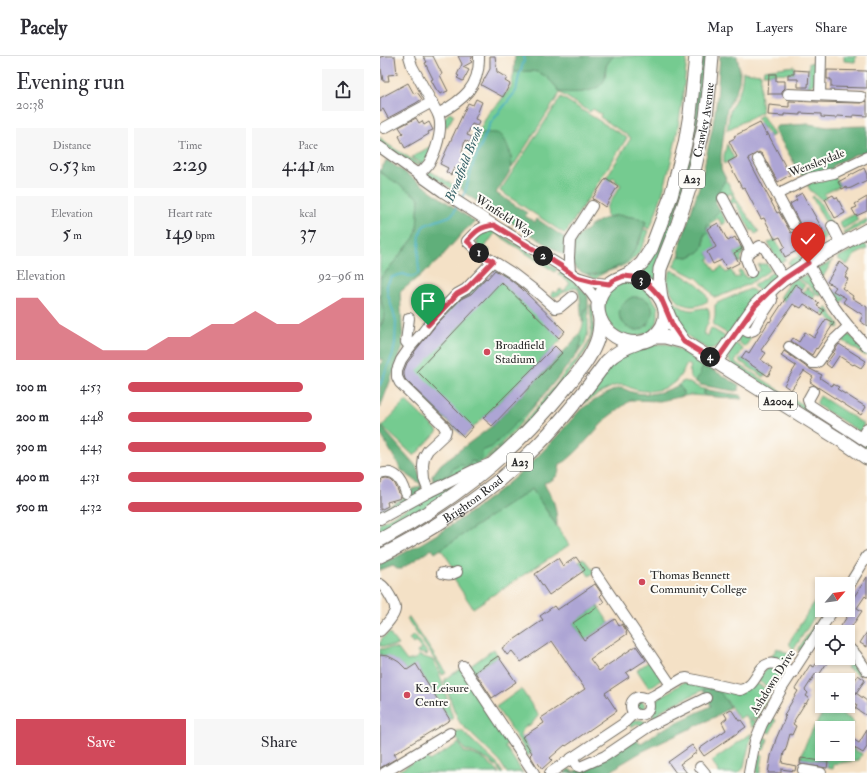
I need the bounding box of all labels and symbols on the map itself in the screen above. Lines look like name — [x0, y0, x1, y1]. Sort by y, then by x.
street label: Crawley Avenue — [690, 82, 717, 159]
water label: Broadfield Brook — [441, 124, 486, 205]
street label: Wensleydale — [786, 146, 847, 181]
road number: A23 — [679, 170, 705, 188]
street label: Winfield Way — [471, 191, 536, 241]
pin — [791, 222, 825, 263]
pin: 1 — [469, 243, 489, 263]
pin: 2 — [533, 246, 553, 266]
pin: 3 — [631, 270, 651, 290]
pin — [411, 284, 445, 325]
place label: Broadfield Stadium — [495, 338, 544, 367]
marker: Broadfield Stadium — [482, 347, 492, 357]
pin: 4 — [700, 347, 720, 367]
road number: A2004 — [759, 392, 797, 410]
road number: A23 — [507, 453, 533, 471]
street label: Brighton Road — [440, 472, 506, 526]
place label: Thomas Bennett Community College — [650, 568, 747, 597]
marker: Thomas Bennett Community College — [637, 577, 647, 587]
north arrow — [815, 577, 855, 617]
street label: Ashdown Drive — [747, 647, 799, 718]
place label: K2 Leisure Centre — [415, 681, 469, 710]
marker: K2 Leisure Centre — [402, 690, 412, 700]

